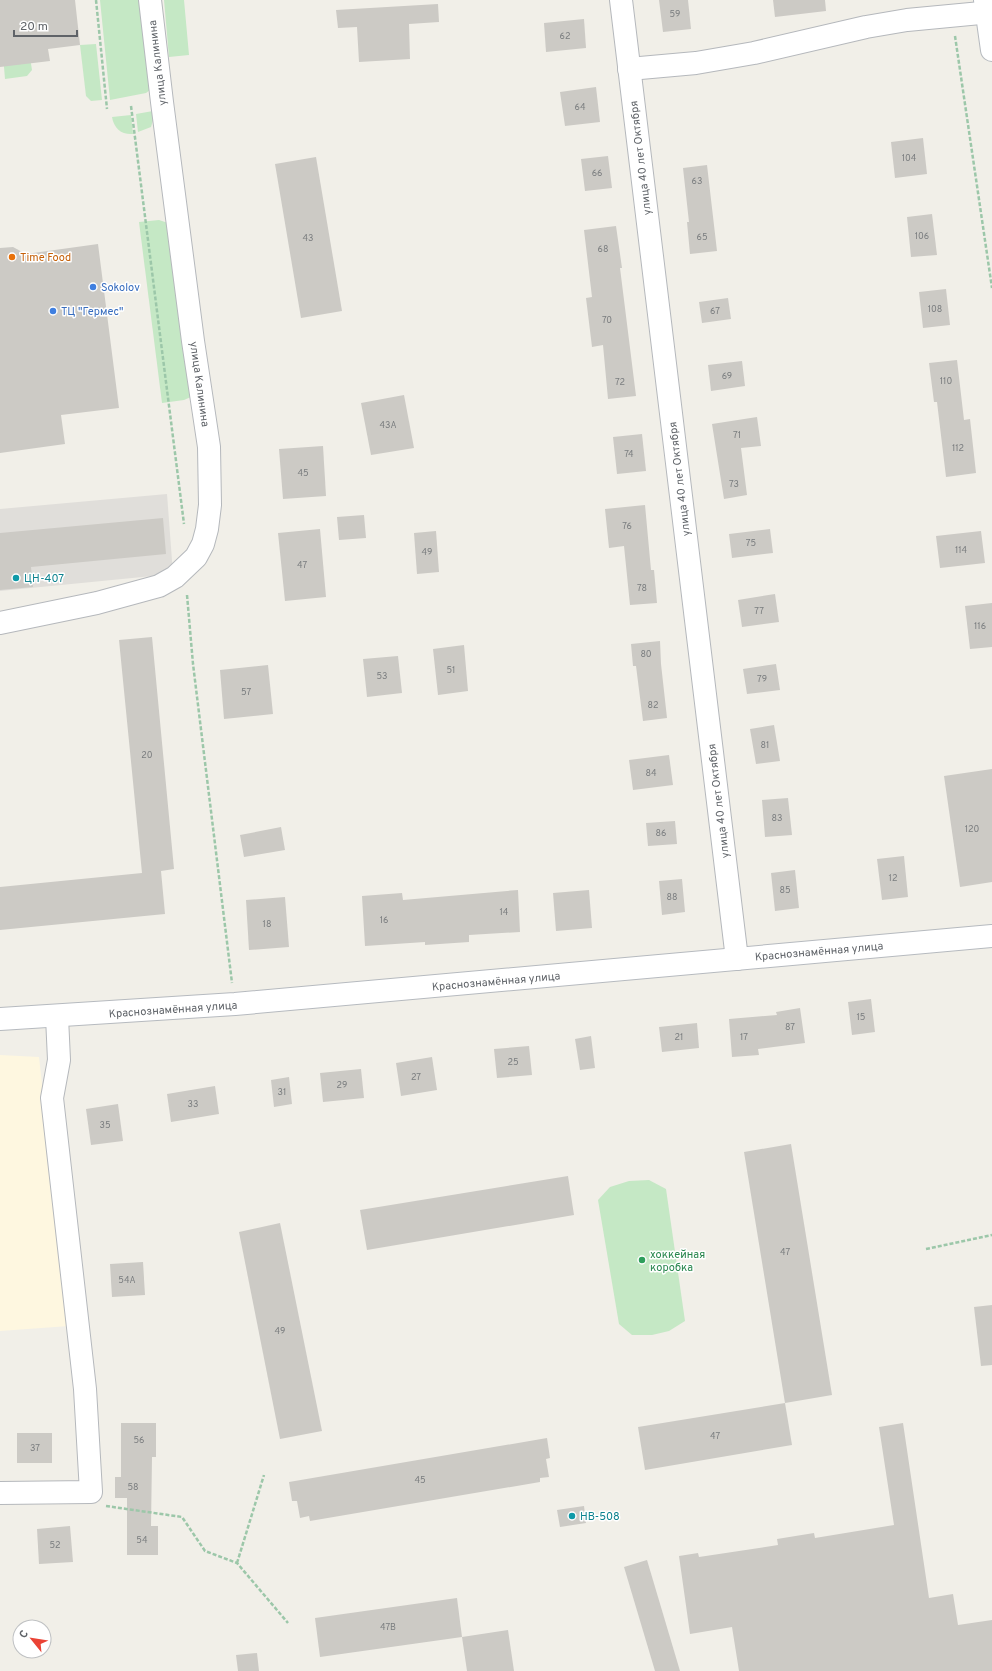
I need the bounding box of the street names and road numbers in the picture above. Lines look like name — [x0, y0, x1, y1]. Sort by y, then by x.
street label: улица Калинина — [146, 19, 170, 106]
street label: улица 40 лет Октября — [627, 100, 655, 216]
street label: улица Калинина — [186, 341, 212, 428]
street label: улица 40 лет Октября — [666, 421, 694, 537]
street label: улица 40 лет Октября — [705, 743, 733, 859]
street label: Краснознамённая улица — [754, 939, 884, 965]
street label: Краснознамённая улица — [431, 969, 561, 995]
street label: Краснознамённая улица — [108, 999, 238, 1021]

